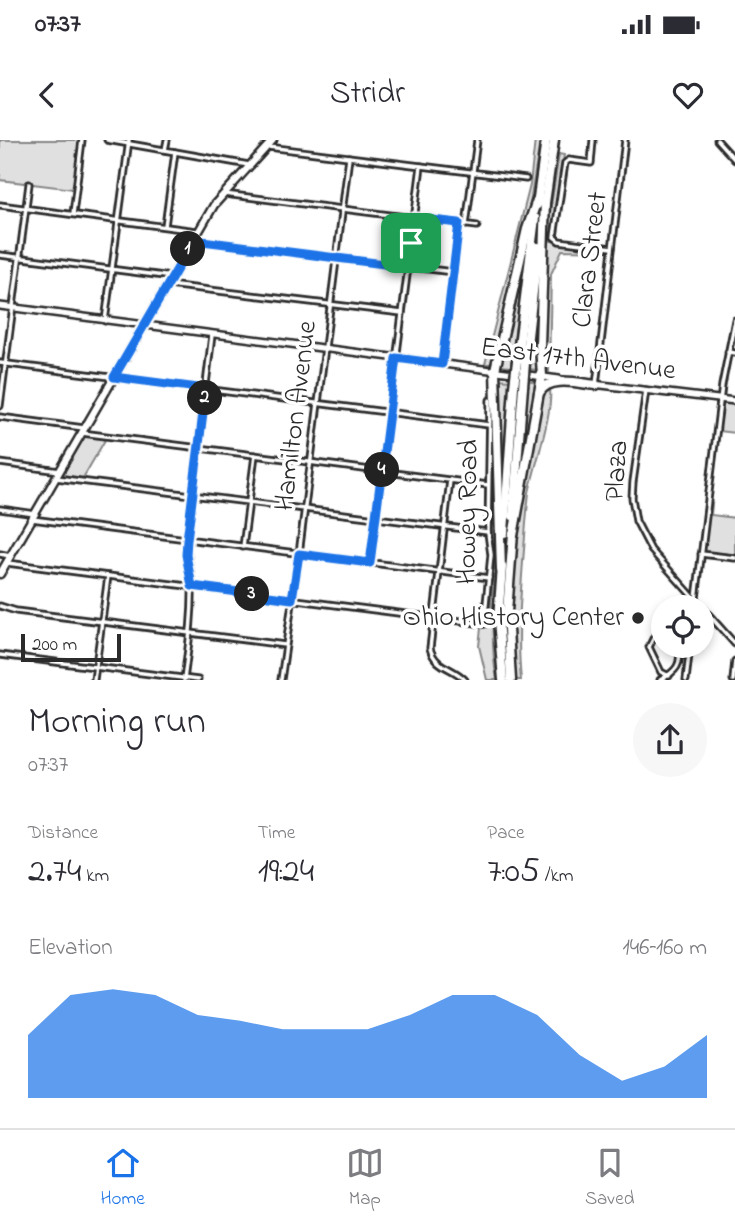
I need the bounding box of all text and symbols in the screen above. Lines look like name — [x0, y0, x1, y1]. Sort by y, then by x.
text: 07:37 — [35, 6, 81, 44]
text: Stridr — [330, 71, 405, 118]
icon: back — [28, 76, 66, 114]
icon: heart — [669, 76, 707, 114]
street label: Clara Street — [562, 190, 620, 330]
pin — [381, 213, 441, 273]
icon: arrive — [392, 224, 430, 262]
pin: 1 — [170, 232, 206, 266]
text: 1 — [184, 235, 191, 262]
street label: Hamilton Avenue — [265, 318, 329, 513]
street label: East 17th Avenue — [478, 328, 679, 392]
pin: 2 — [188, 380, 222, 416]
text: 2 — [200, 384, 209, 411]
street label: Howey Road — [447, 439, 491, 585]
street label: Plaza — [595, 439, 641, 503]
pin: 4 — [364, 452, 400, 488]
text: 4 — [378, 456, 385, 483]
pin: 3 — [234, 576, 270, 612]
text: 3 — [248, 580, 255, 607]
map controls — [651, 595, 714, 658]
button: locate — [651, 595, 714, 658]
place label: Ohio History Center — [403, 598, 624, 639]
marker: Ohio History Center — [630, 610, 646, 626]
scale bar — [21, 631, 121, 663]
text: 200 m — [32, 632, 77, 659]
text: Morning run — [28, 695, 206, 751]
button: share — [633, 703, 707, 777]
text: 07:37 — [28, 749, 68, 782]
text: Distance — [28, 820, 98, 847]
text: Time — [258, 820, 295, 847]
text: Pace — [487, 820, 524, 847]
text: 2.74 — [28, 847, 81, 898]
text: 19:24 — [258, 847, 314, 898]
text: 7:05 — [487, 847, 540, 898]
text: km — [81, 863, 109, 890]
text: /km — [540, 863, 574, 890]
text: Elevation — [28, 932, 113, 965]
text: 146–160 m — [622, 932, 707, 965]
tab: Home — [101, 1144, 145, 1213]
tab: Map — [346, 1144, 384, 1213]
tab: Saved — [585, 1144, 634, 1213]

